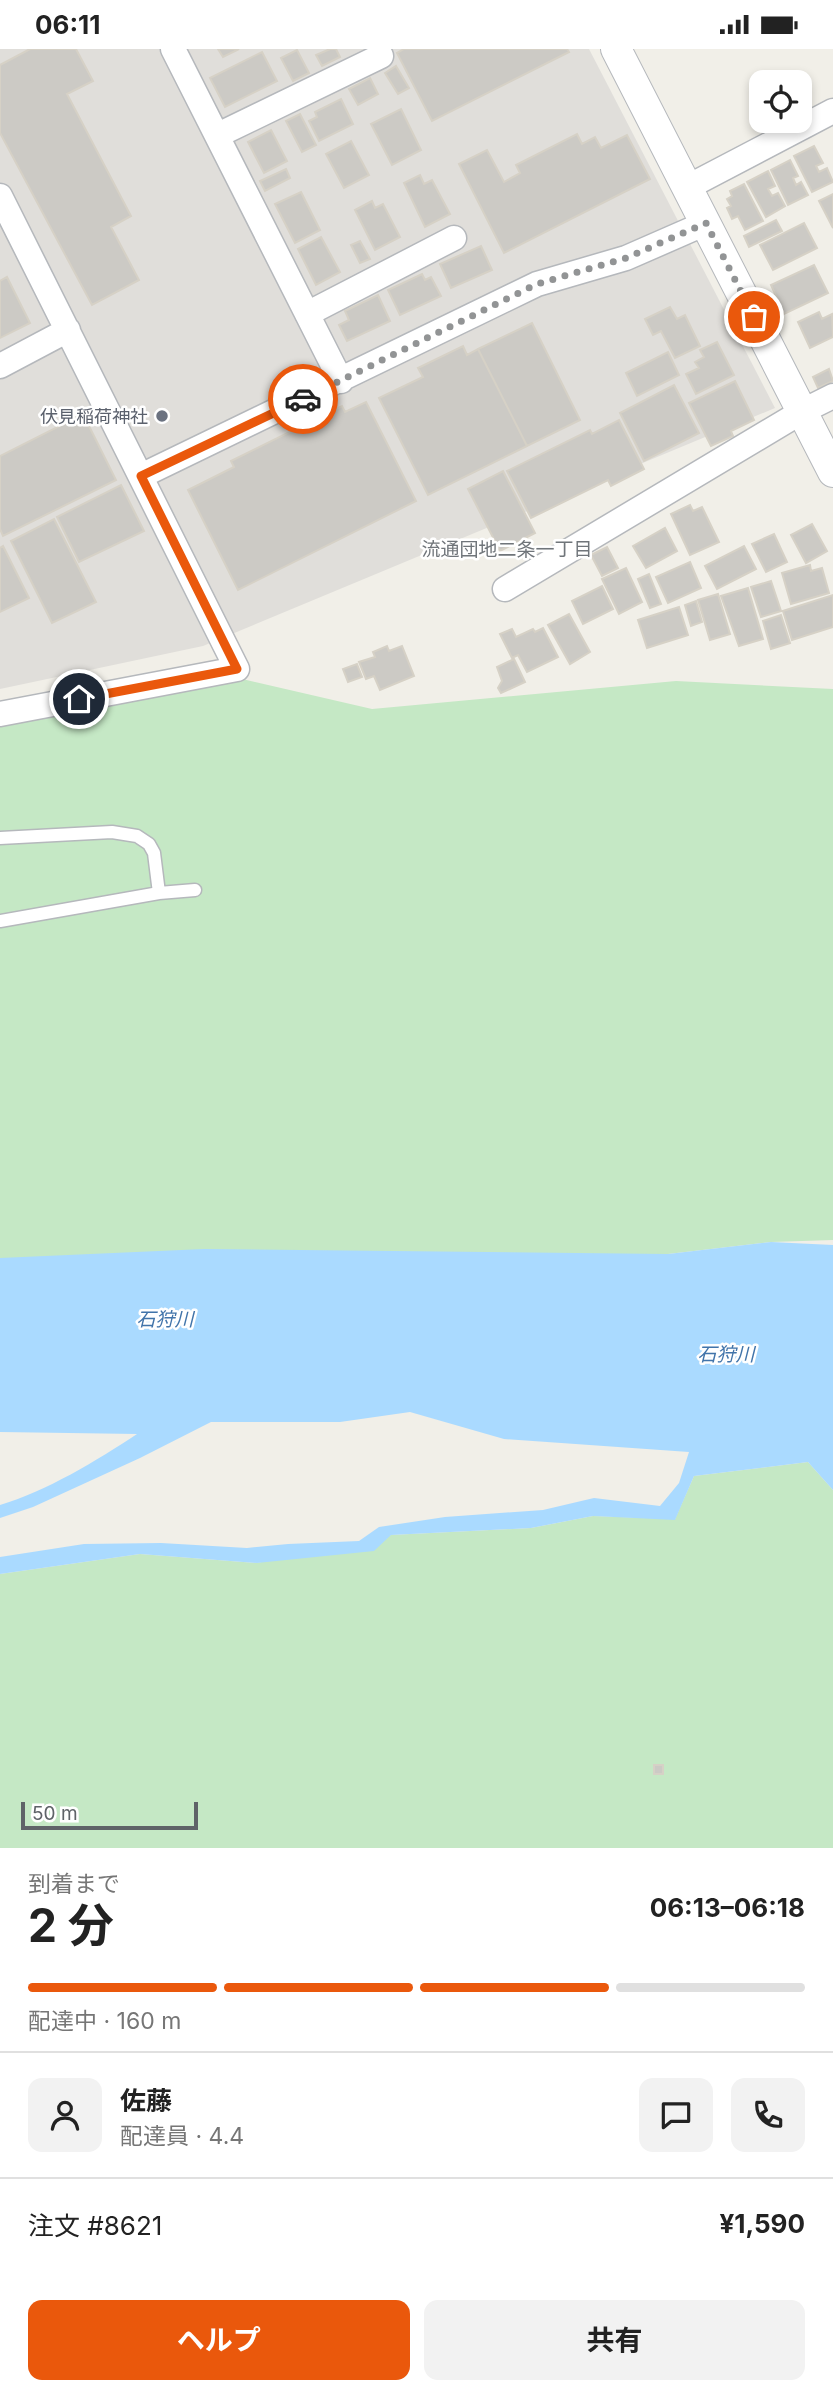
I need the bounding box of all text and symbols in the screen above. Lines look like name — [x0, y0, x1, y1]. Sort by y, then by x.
text: 06:11 — [35, 9, 101, 40]
map controls — [749, 70, 812, 133]
button: locate — [749, 70, 812, 133]
pin — [724, 287, 784, 347]
icon: bag — [735, 298, 773, 336]
courier — [268, 364, 338, 434]
icon: car — [284, 380, 322, 418]
place label: 伏見稲荷神社 — [40, 406, 148, 427]
marker: 伏見稲荷神社 — [154, 408, 170, 424]
district label: 流通団地二条一丁目 — [421, 538, 593, 561]
pin — [49, 669, 109, 729]
icon: home — [60, 680, 98, 718]
water label: 石狩川 — [136, 1308, 195, 1331]
water label: 石狩川 — [697, 1343, 756, 1366]
scale bar — [21, 1799, 198, 1831]
text: 50 m — [32, 1802, 78, 1825]
text: 到着まで — [28, 1870, 120, 1898]
text: 06:13–06:18 — [650, 1892, 805, 1923]
text: 2 分 — [28, 1897, 114, 1953]
text: 配達中 · 160 m — [28, 2007, 181, 2035]
button: person — [28, 2078, 102, 2152]
button: chat — [639, 2078, 713, 2152]
button: phone — [731, 2078, 805, 2152]
text: 佐藤 — [120, 2085, 172, 2116]
text: 配達員 · 4.4 — [120, 2122, 244, 2150]
text: ¥1,590 — [719, 2208, 805, 2239]
text: 注文 #8621 — [28, 2210, 162, 2241]
button: ヘルプ — [28, 2300, 410, 2380]
button: 共有 — [424, 2300, 805, 2380]

